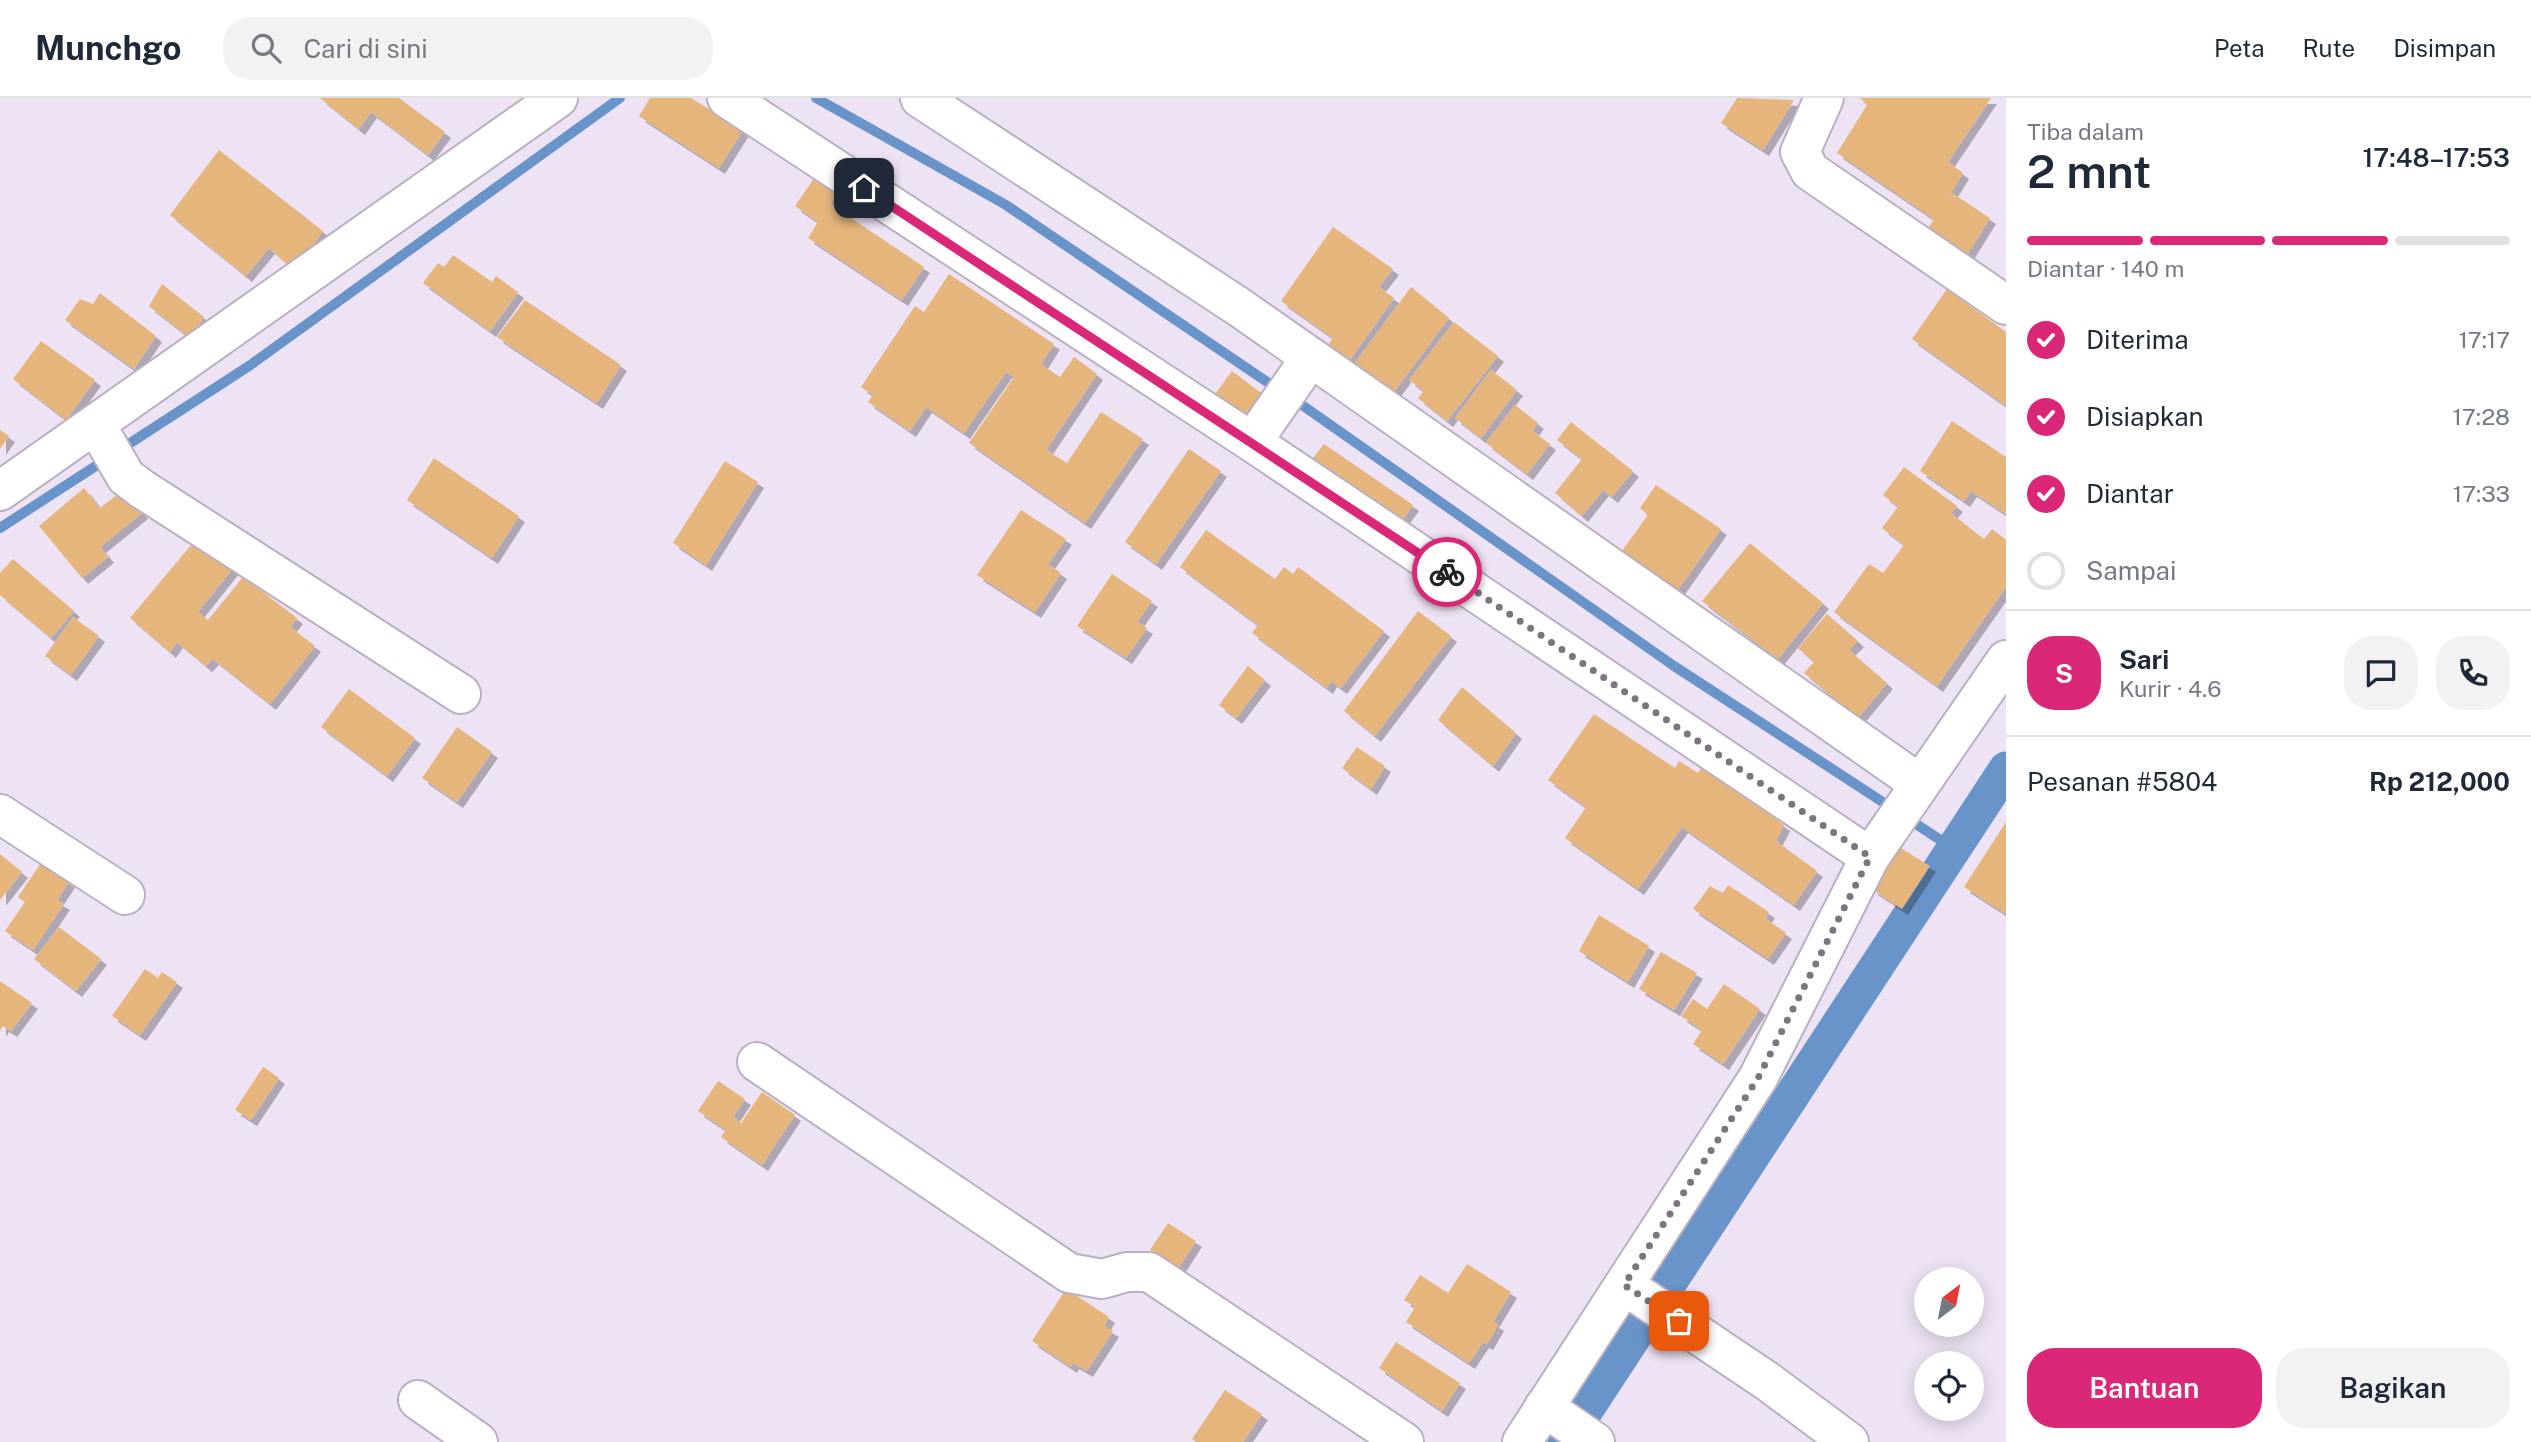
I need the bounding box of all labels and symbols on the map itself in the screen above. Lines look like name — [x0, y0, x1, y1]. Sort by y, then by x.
pin — [834, 158, 894, 218]
courier — [1412, 537, 1482, 607]
north arrow — [1914, 1267, 1984, 1337]
pin — [1649, 1291, 1709, 1351]

